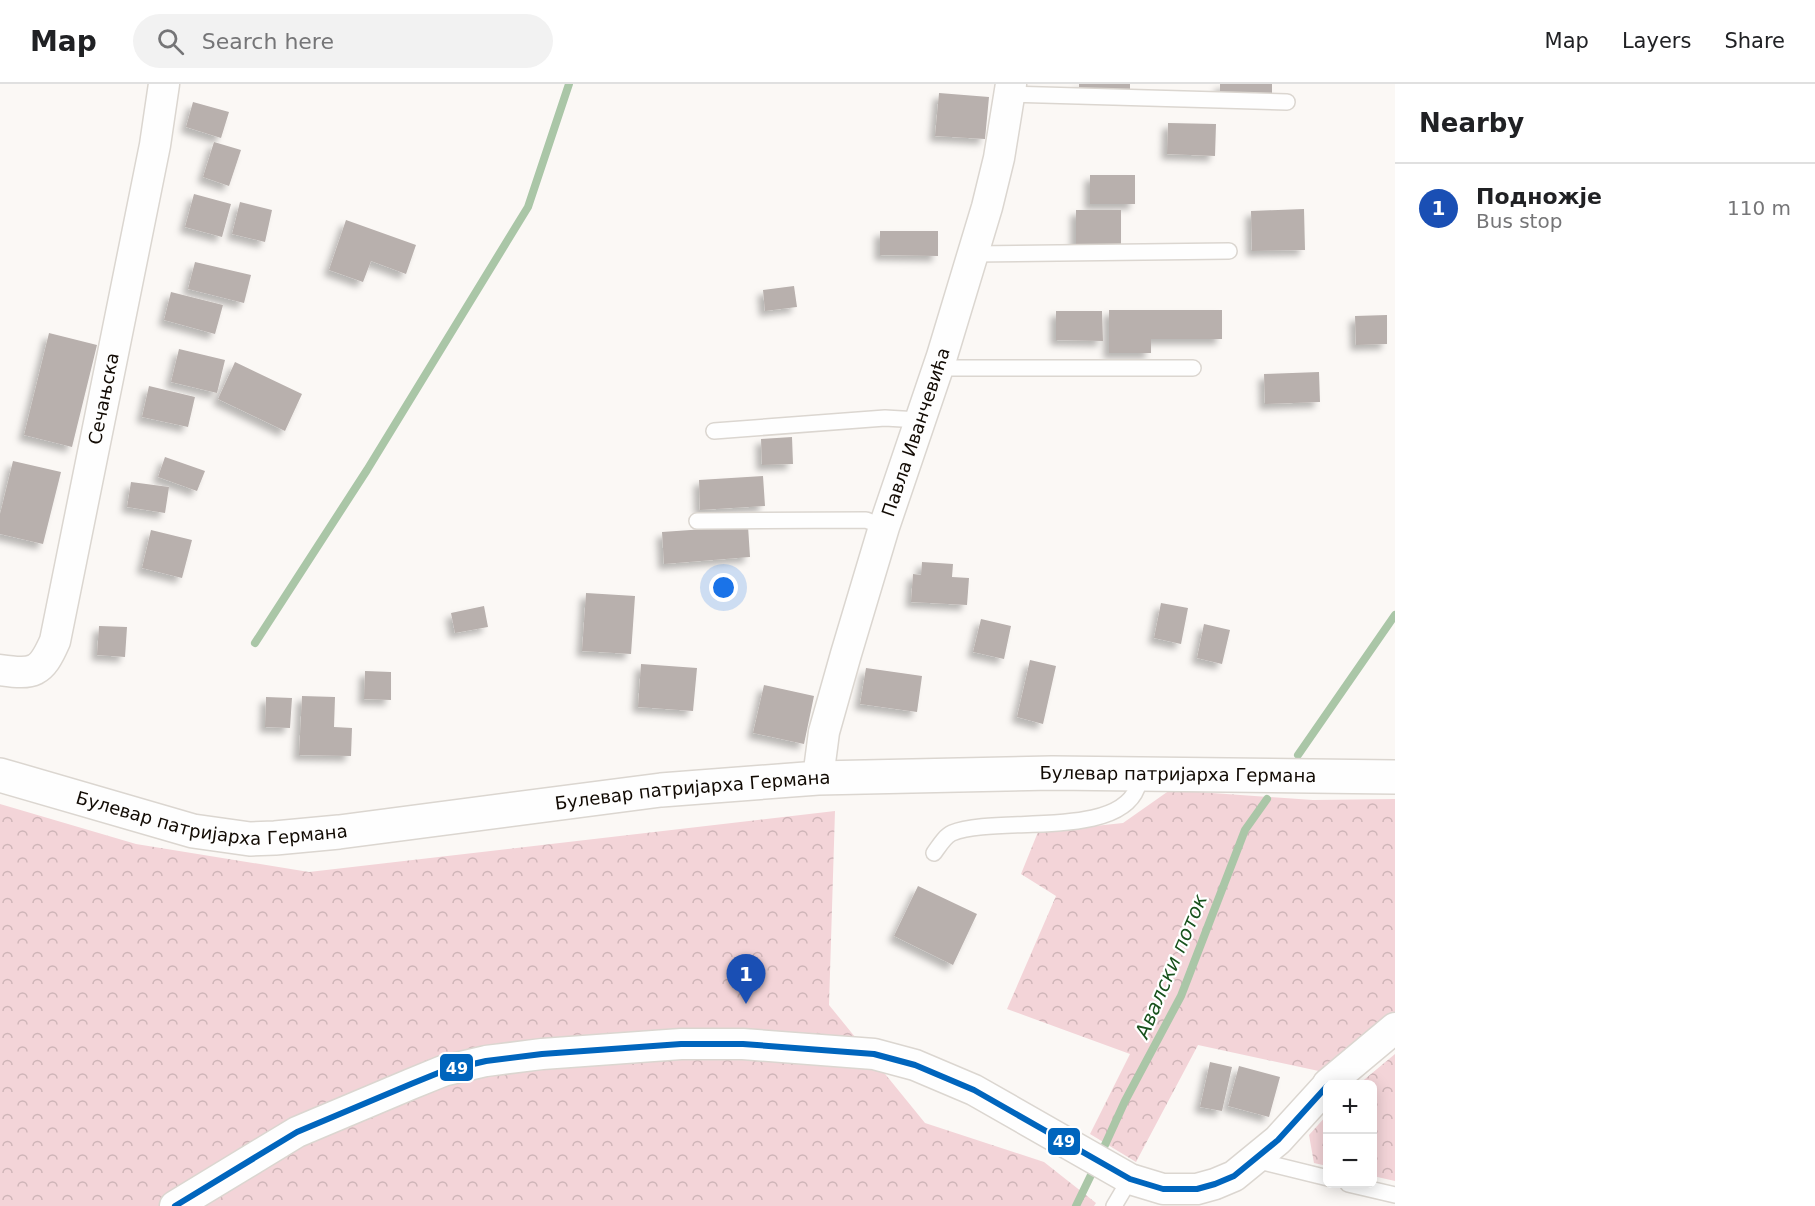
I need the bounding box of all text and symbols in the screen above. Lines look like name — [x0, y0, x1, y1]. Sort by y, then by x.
search box — [133, 14, 553, 68]
text: Map — [30, 25, 97, 58]
icon: search — [154, 25, 187, 58]
text: Search here — [202, 29, 334, 54]
text: Map — [1545, 29, 1589, 53]
text: Layers — [1622, 29, 1691, 53]
text: Share — [1724, 29, 1785, 53]
text: Nearby — [1419, 108, 1524, 138]
text: Подножје — [1476, 184, 1602, 209]
text: 1 — [1432, 196, 1445, 220]
text: 110 m — [1727, 196, 1791, 220]
text: Bus stop — [1476, 209, 1562, 233]
street label: Павла Иванчевића — [877, 345, 954, 519]
street label: Сечањска — [84, 351, 123, 446]
your location — [709, 573, 738, 602]
street label: Булевар патријарха Германа — [1039, 762, 1316, 786]
street label: Булевар патријарха Германа — [554, 767, 831, 814]
street label: Булевар патријарха Германа — [74, 787, 349, 849]
water label: Авалски поток — [1129, 890, 1212, 1044]
pin: 1 — [726, 954, 766, 1004]
line badge: 49 — [439, 1053, 474, 1082]
text: 49 — [446, 1059, 468, 1078]
map controls — [1323, 1080, 1377, 1188]
button: + — [1323, 1080, 1377, 1134]
line badge: 49 — [1047, 1127, 1081, 1156]
text: 49 — [1053, 1132, 1075, 1151]
button: − — [1323, 1134, 1377, 1188]

